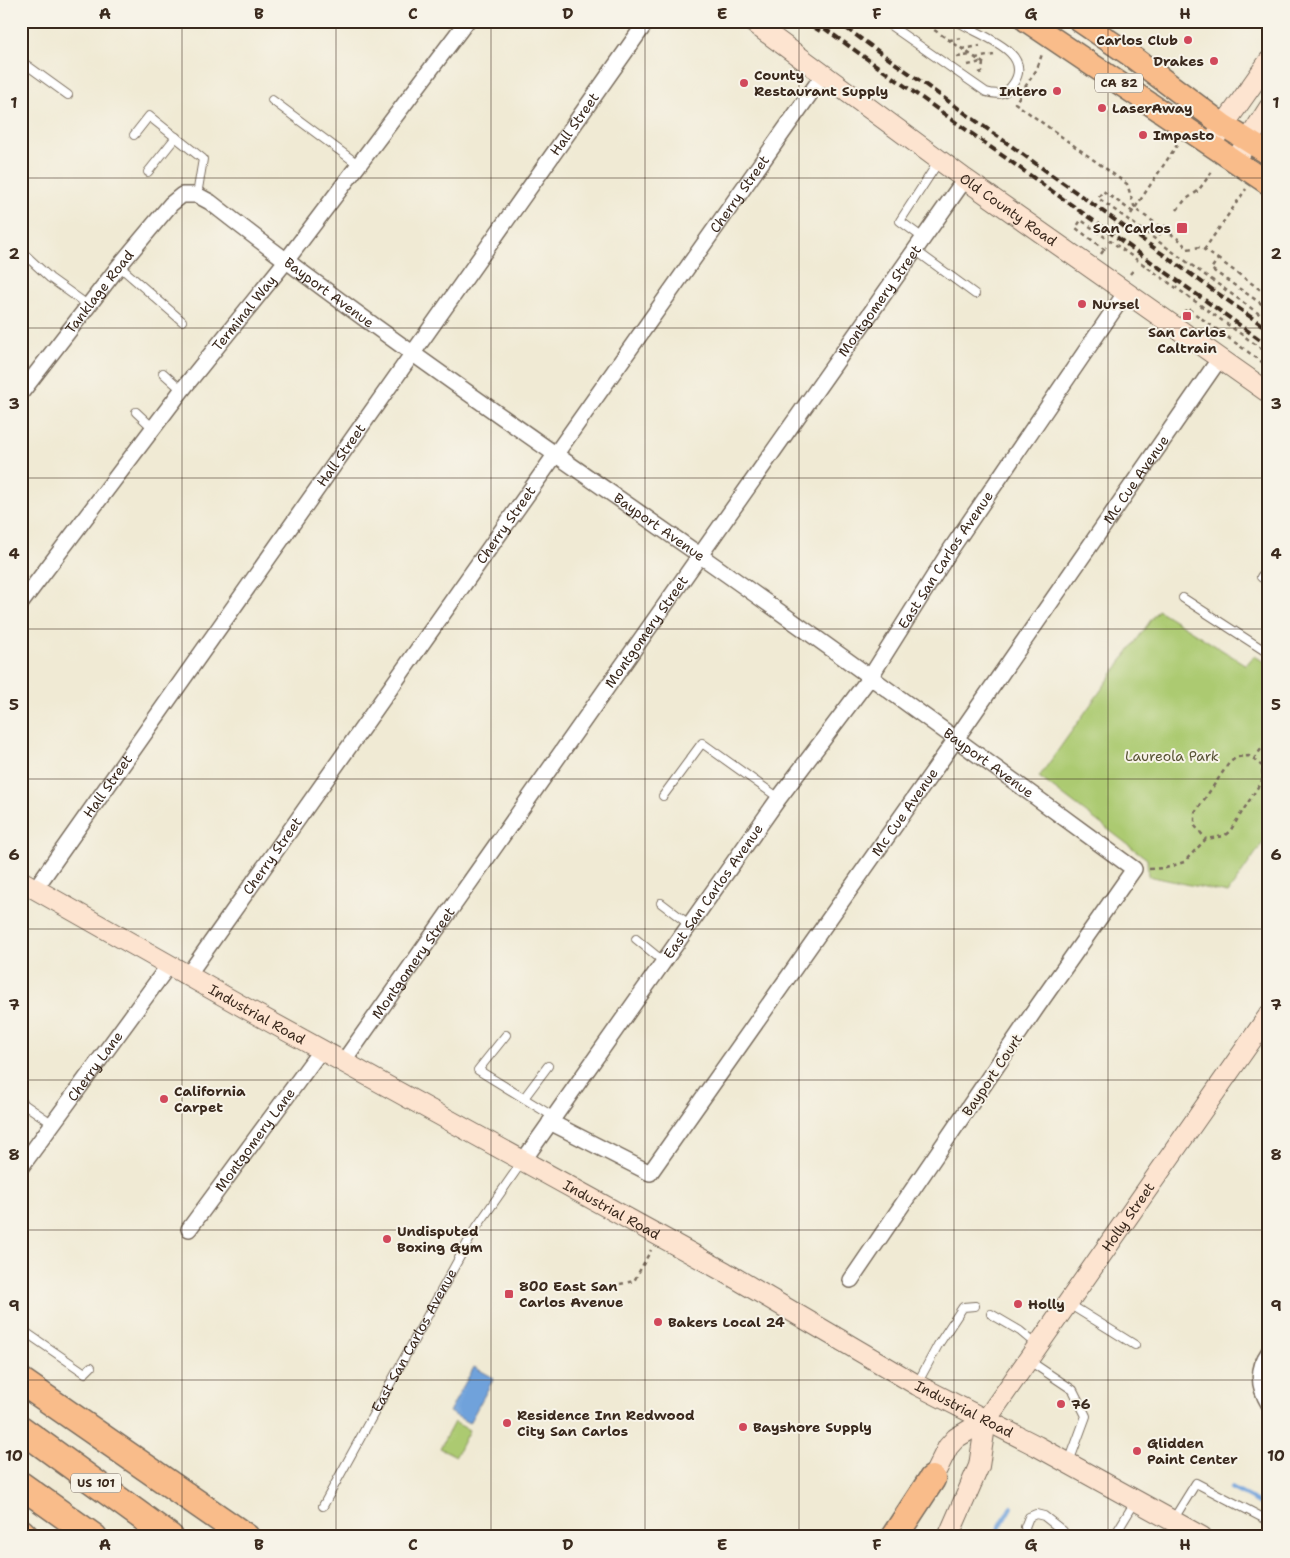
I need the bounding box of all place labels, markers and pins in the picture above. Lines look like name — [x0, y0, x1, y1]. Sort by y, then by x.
place label: Carlos Club — [1096, 31, 1178, 49]
marker: Carlos Club — [1182, 34, 1194, 46]
place label: Drakes — [1153, 52, 1204, 70]
marker: Drakes — [1208, 55, 1220, 67]
place label: County Restaurant Supply — [754, 66, 888, 100]
marker: County Restaurant Supply — [738, 77, 750, 89]
place label: Intero — [999, 82, 1047, 100]
marker: Intero — [1051, 85, 1063, 97]
place label: LaserAway — [1112, 99, 1193, 117]
marker: LaserAway — [1096, 102, 1108, 114]
place label: Impasto — [1153, 126, 1214, 144]
marker: Impasto — [1137, 129, 1149, 141]
place label: San Carlos — [1093, 219, 1171, 237]
marker: San Carlos — [1175, 221, 1189, 235]
place label: Nursel — [1092, 295, 1140, 313]
marker: Nursel — [1076, 298, 1088, 310]
marker: San Carlos Caltrain — [1181, 310, 1193, 322]
place label: San Carlos Caltrain — [1148, 323, 1226, 357]
place label: California Carpet — [174, 1082, 246, 1116]
marker: California Carpet — [158, 1093, 170, 1105]
place label: Undisputed Boxing Gym — [397, 1222, 483, 1256]
marker: Undisputed Boxing Gym — [381, 1233, 393, 1245]
place label: 800 East San Carlos Avenue — [519, 1277, 624, 1311]
marker: 800 East San Carlos Avenue — [503, 1288, 515, 1300]
place label: Holly — [1028, 1295, 1065, 1313]
marker: Holly — [1012, 1298, 1024, 1310]
place label: Bakers Local 24 — [668, 1313, 785, 1331]
marker: Bakers Local 24 — [652, 1316, 664, 1328]
place label: 76 — [1071, 1395, 1091, 1413]
marker: 76 — [1055, 1398, 1067, 1410]
place label: Residence Inn Redwood City San Carlos — [517, 1406, 695, 1440]
marker: Residence Inn Redwood City San Carlos — [501, 1417, 513, 1429]
place label: Bayshore Supply — [753, 1418, 872, 1436]
marker: Bayshore Supply — [737, 1421, 749, 1433]
place label: Glidden Paint Center — [1147, 1434, 1238, 1468]
marker: Glidden Paint Center — [1131, 1445, 1143, 1457]

